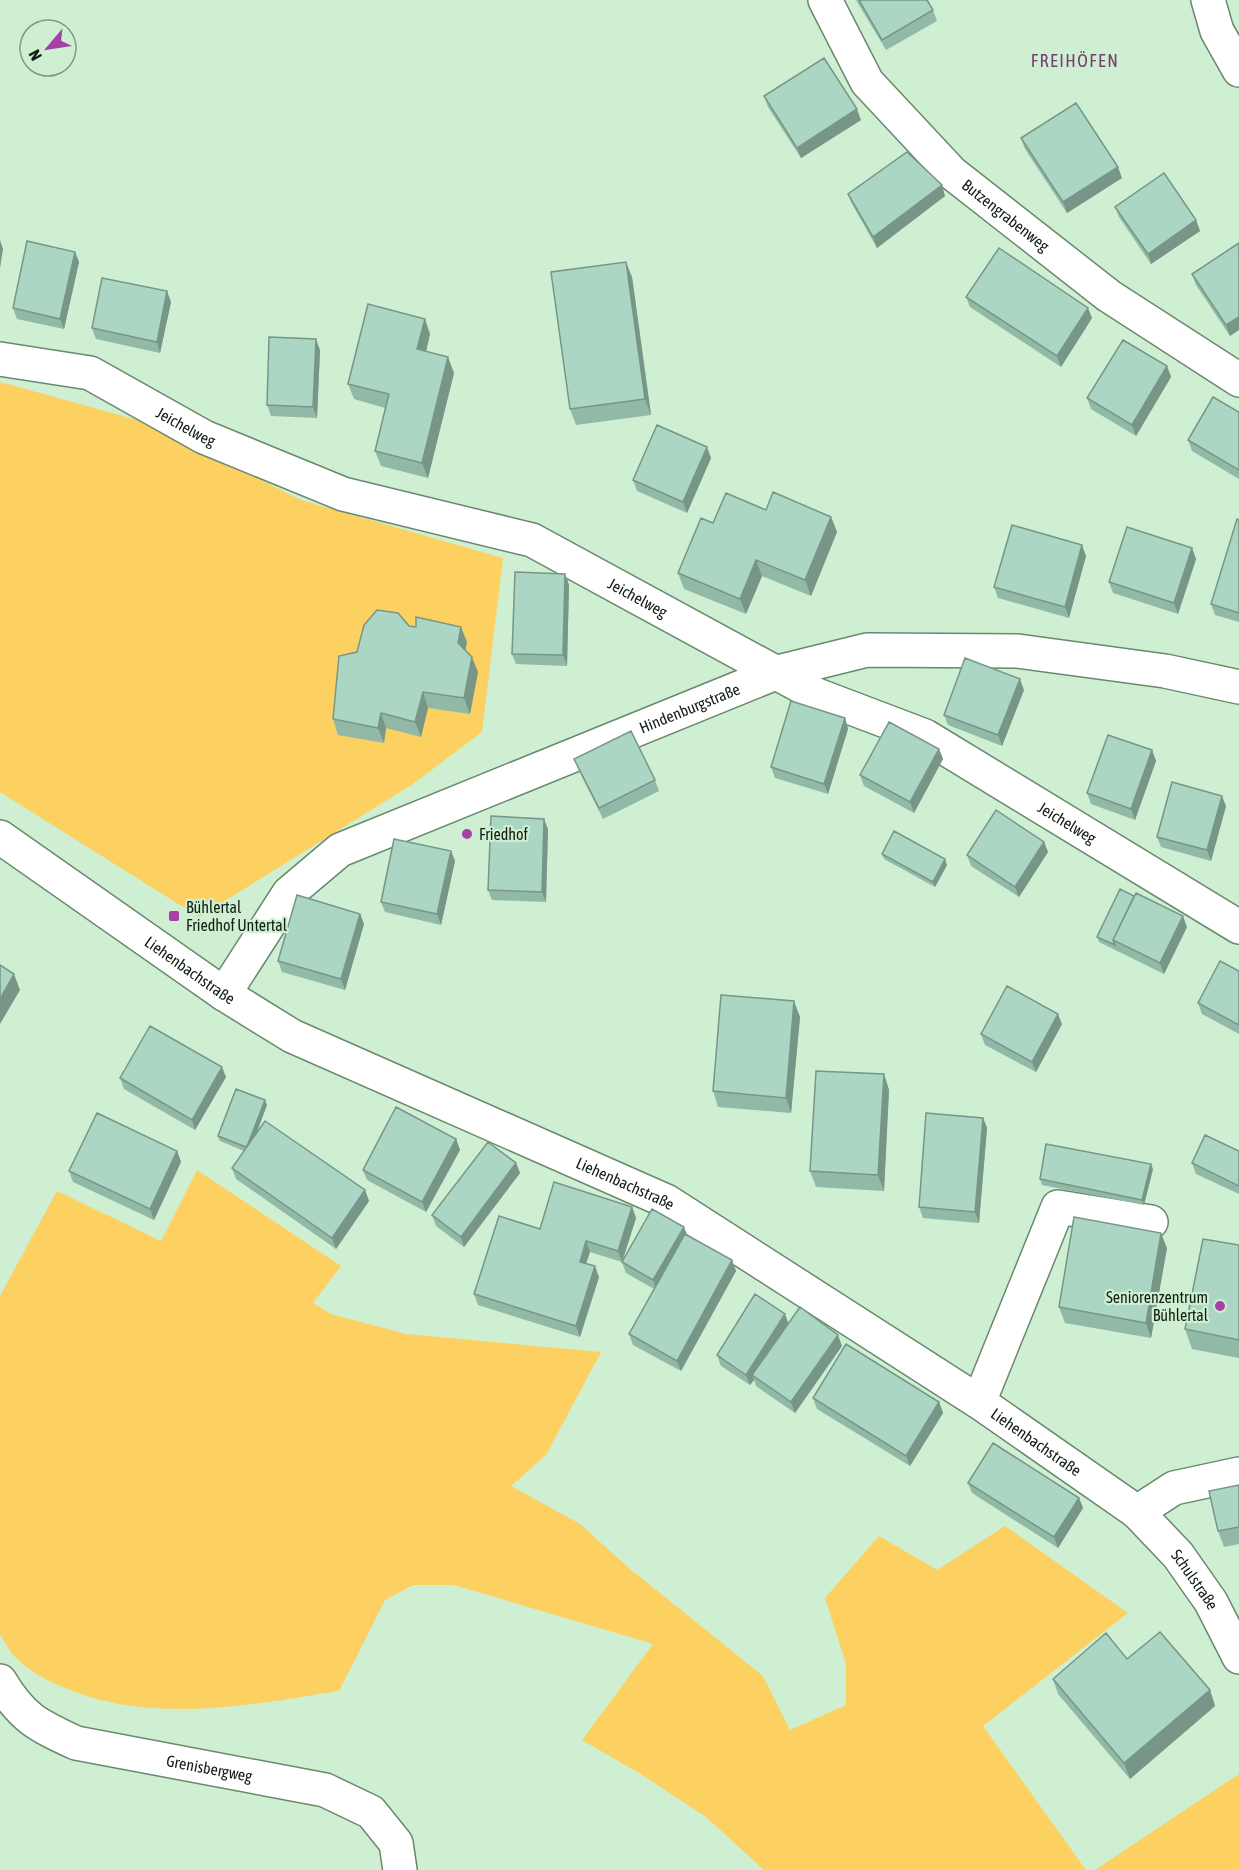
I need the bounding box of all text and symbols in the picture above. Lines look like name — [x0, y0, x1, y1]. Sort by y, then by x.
north arrow — [18, 18, 78, 78]
text: N — [25, 47, 45, 64]
district label: FREIHÖFEN — [1031, 50, 1119, 71]
street label: Butzengrabenweg — [959, 176, 1053, 256]
street label: Jeichelweg — [153, 403, 218, 451]
street label: Jeichelweg — [605, 574, 671, 622]
street label: Hindenburgstraße — [637, 680, 742, 736]
street label: Jeichelweg — [1035, 798, 1100, 848]
place label: Friedhof — [479, 825, 529, 843]
marker: Friedhof — [460, 827, 474, 841]
place label: Bühlertal Friedhof Untertal — [186, 898, 288, 934]
marker: Bühlertal Friedhof Untertal — [167, 909, 181, 923]
street label: Liehenbachstraße — [142, 932, 238, 1008]
street label: Liehenbachstraße — [574, 1154, 678, 1213]
place label: Seniorenzentrum Bühlertal — [1106, 1288, 1209, 1324]
marker: Seniorenzentrum Bühlertal — [1213, 1299, 1227, 1313]
street label: Liehenbachstraße — [988, 1404, 1085, 1479]
street label: Schulstraße — [1168, 1545, 1222, 1612]
street label: Grenisbergweg — [165, 1751, 254, 1786]

